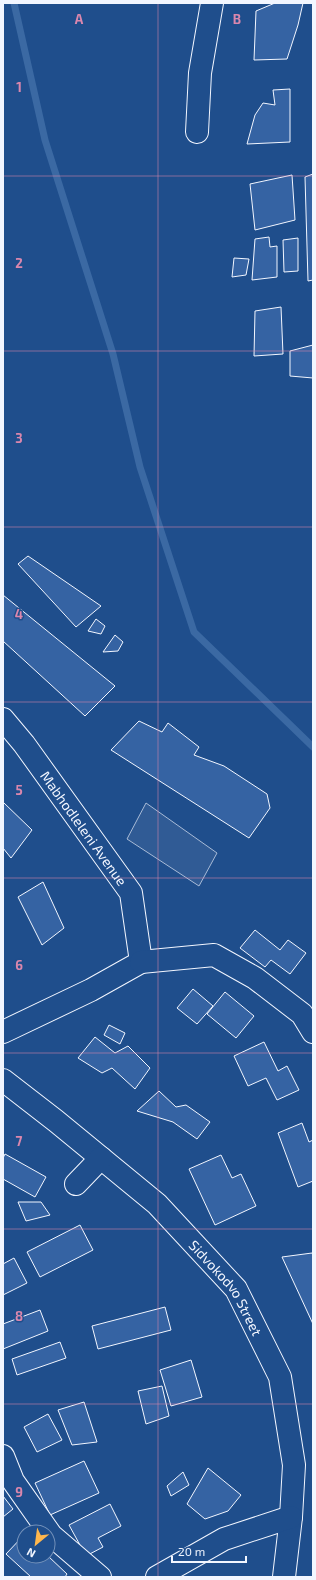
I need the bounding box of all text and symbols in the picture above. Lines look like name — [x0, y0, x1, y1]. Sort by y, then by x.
text: A — [75, 11, 84, 27]
text: B — [233, 11, 241, 27]
text: 1 — [16, 79, 22, 95]
text: 2 — [15, 255, 23, 271]
text: 3 — [15, 430, 23, 446]
text: 4 — [15, 606, 23, 622]
street label: Mabhodleleni Avenue — [37, 767, 131, 888]
text: 5 — [15, 782, 23, 798]
text: 6 — [15, 957, 23, 973]
text: 7 — [16, 1133, 23, 1149]
street label: Sidvokodvo Street — [186, 1236, 266, 1338]
text: 8 — [15, 1308, 23, 1324]
text: 9 — [15, 1484, 23, 1500]
north arrow — [16, 1524, 56, 1564]
scale bar — [172, 1538, 246, 1564]
text: 20 m — [178, 1544, 205, 1558]
text: N — [24, 1546, 38, 1561]

